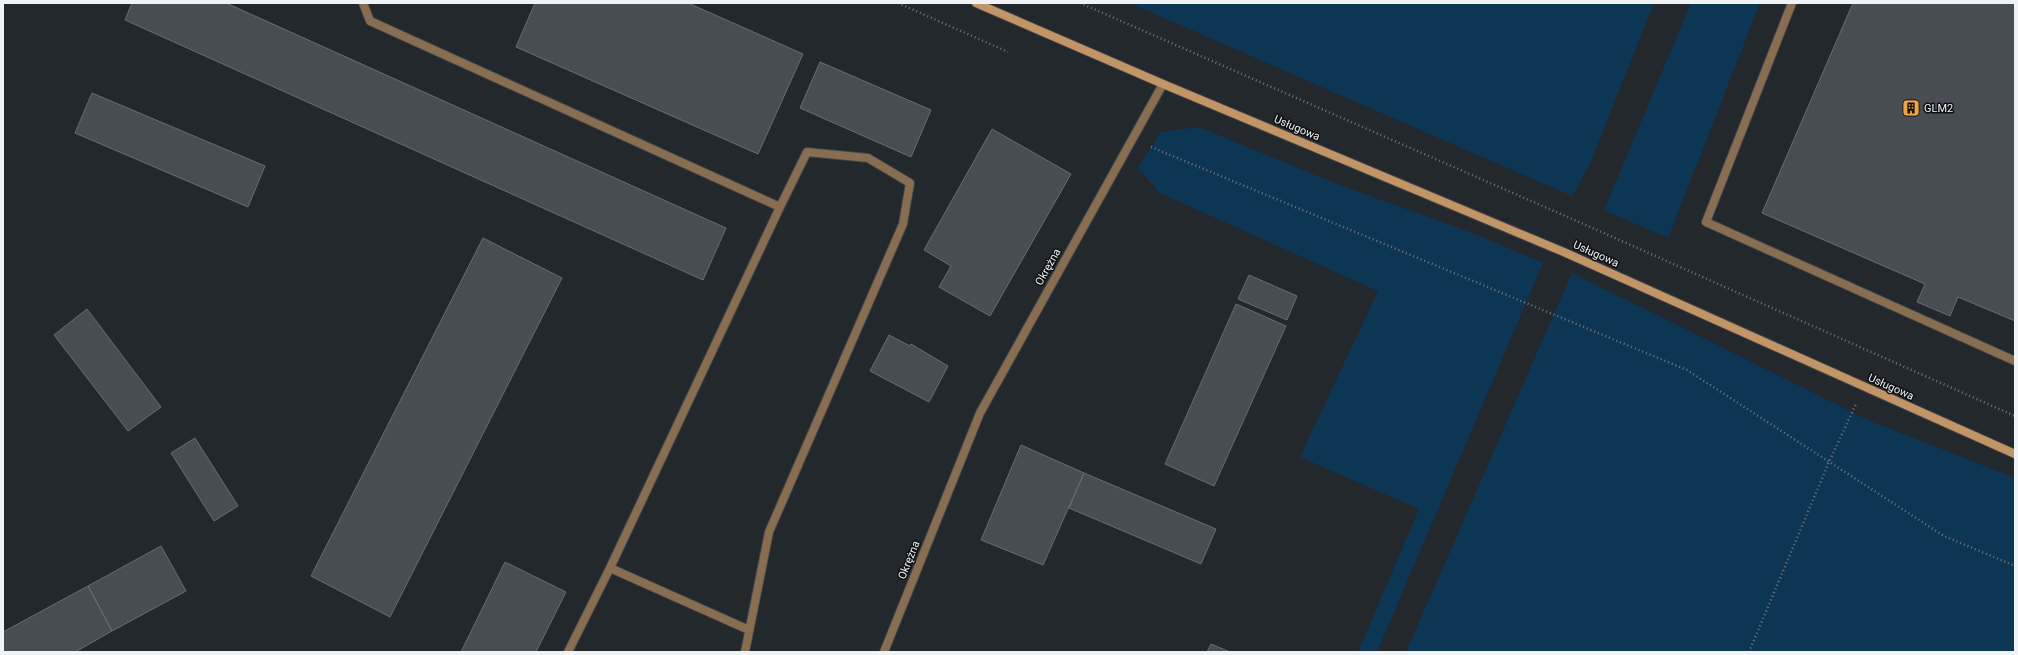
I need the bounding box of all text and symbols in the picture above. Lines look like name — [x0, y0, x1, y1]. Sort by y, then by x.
building icon: GLM2 — [1901, 98, 1921, 118]
place label: GLM2 — [1924, 102, 1953, 115]
street label: Usługowa — [1272, 113, 1322, 143]
street label: Usługowa — [1571, 238, 1621, 270]
street label: Okrężna — [1033, 246, 1063, 288]
street label: Usługowa — [1866, 371, 1916, 403]
street label: Okrężna — [895, 539, 923, 581]

